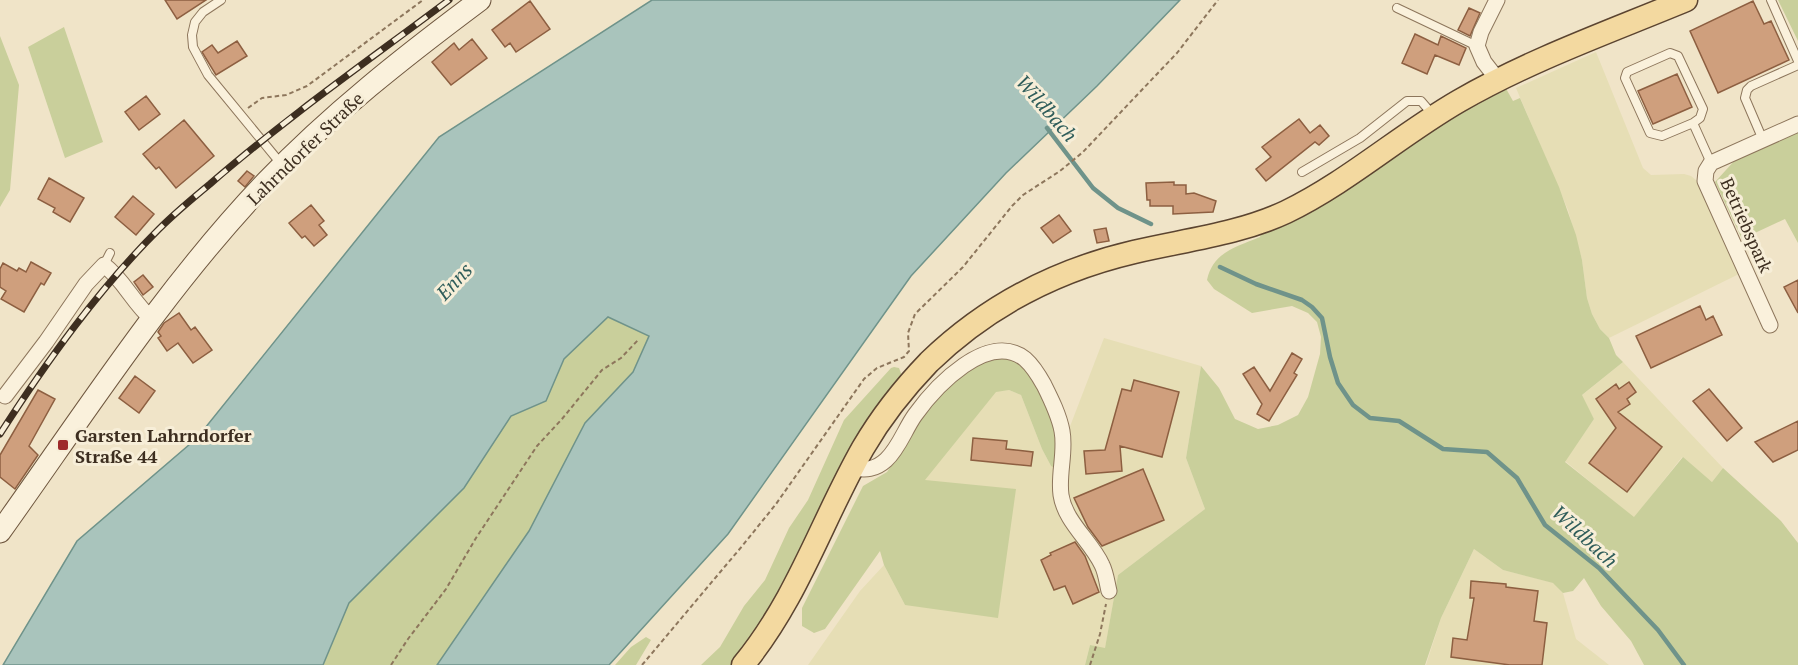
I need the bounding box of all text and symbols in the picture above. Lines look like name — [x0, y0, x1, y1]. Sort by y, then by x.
water label: Wildbach — [1010, 69, 1084, 147]
street label: Lahrndorfer Straße — [242, 86, 368, 210]
street label: Betriebspark — [1715, 174, 1779, 277]
water label: Enns — [429, 256, 478, 306]
place label: Garsten Lahrndorfer Straße 44 — [75, 423, 252, 468]
marker: Garsten Lahrndorfer Straße 44 — [56, 438, 70, 452]
water label: Wildbach — [1546, 499, 1624, 573]

